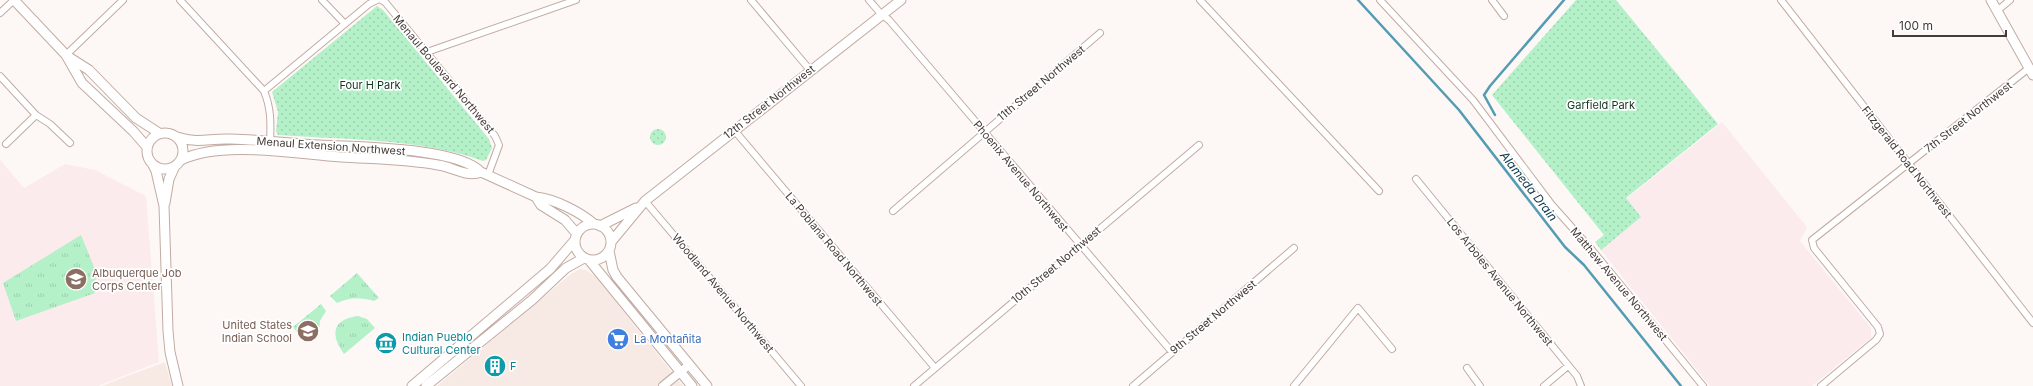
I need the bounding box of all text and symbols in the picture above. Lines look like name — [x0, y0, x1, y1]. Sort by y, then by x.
street label: Menaul Boulevard Northwest — [390, 12, 498, 136]
scale bar — [1893, 12, 2006, 38]
text: 100 m — [1899, 18, 1933, 33]
street label: 11th Street Northwest — [994, 42, 1088, 124]
street label: 12th Street Northwest — [720, 62, 818, 142]
park label: Four H Park — [339, 78, 401, 92]
street label: 7th Street Northwest — [1921, 78, 2015, 156]
park label: Garfield Park — [1567, 98, 1635, 112]
street label: Fitzgerald Road Northwest — [1859, 103, 1955, 221]
street label: Phoenix Avenue Northwest — [970, 118, 1072, 235]
street label: Menaul Extension Northwest — [256, 134, 406, 158]
water label: Alameda Drain — [1496, 147, 1561, 224]
street label: La Poblana Road Northwest — [782, 189, 886, 309]
street label: Los Arboles Avenue Northwest — [1444, 215, 1556, 349]
street label: 10th Street Northwest — [1008, 223, 1104, 307]
street label: Matthew Avenue Northwest — [1568, 225, 1671, 344]
street label: Woodland Avenue Northwest — [669, 231, 777, 356]
school or university icon: Albuquerque Job Corps Center — [63, 266, 89, 292]
place label: Albuquerque Job Corps Center — [92, 266, 182, 293]
street label: 9th Street Northwest — [1167, 277, 1259, 357]
place label: United States Indian School — [222, 318, 292, 345]
school or university icon: United States Indian School — [295, 318, 321, 344]
supermarket icon: La Montañita — [605, 326, 631, 352]
museum icon: Indian Pueblo Cultural Center — [373, 330, 399, 356]
place label: Indian Pueblo Cultural Center — [402, 330, 481, 357]
place label: La Montañita — [634, 332, 701, 346]
building icon: F — [482, 353, 508, 379]
place label: F — [510, 359, 517, 373]

